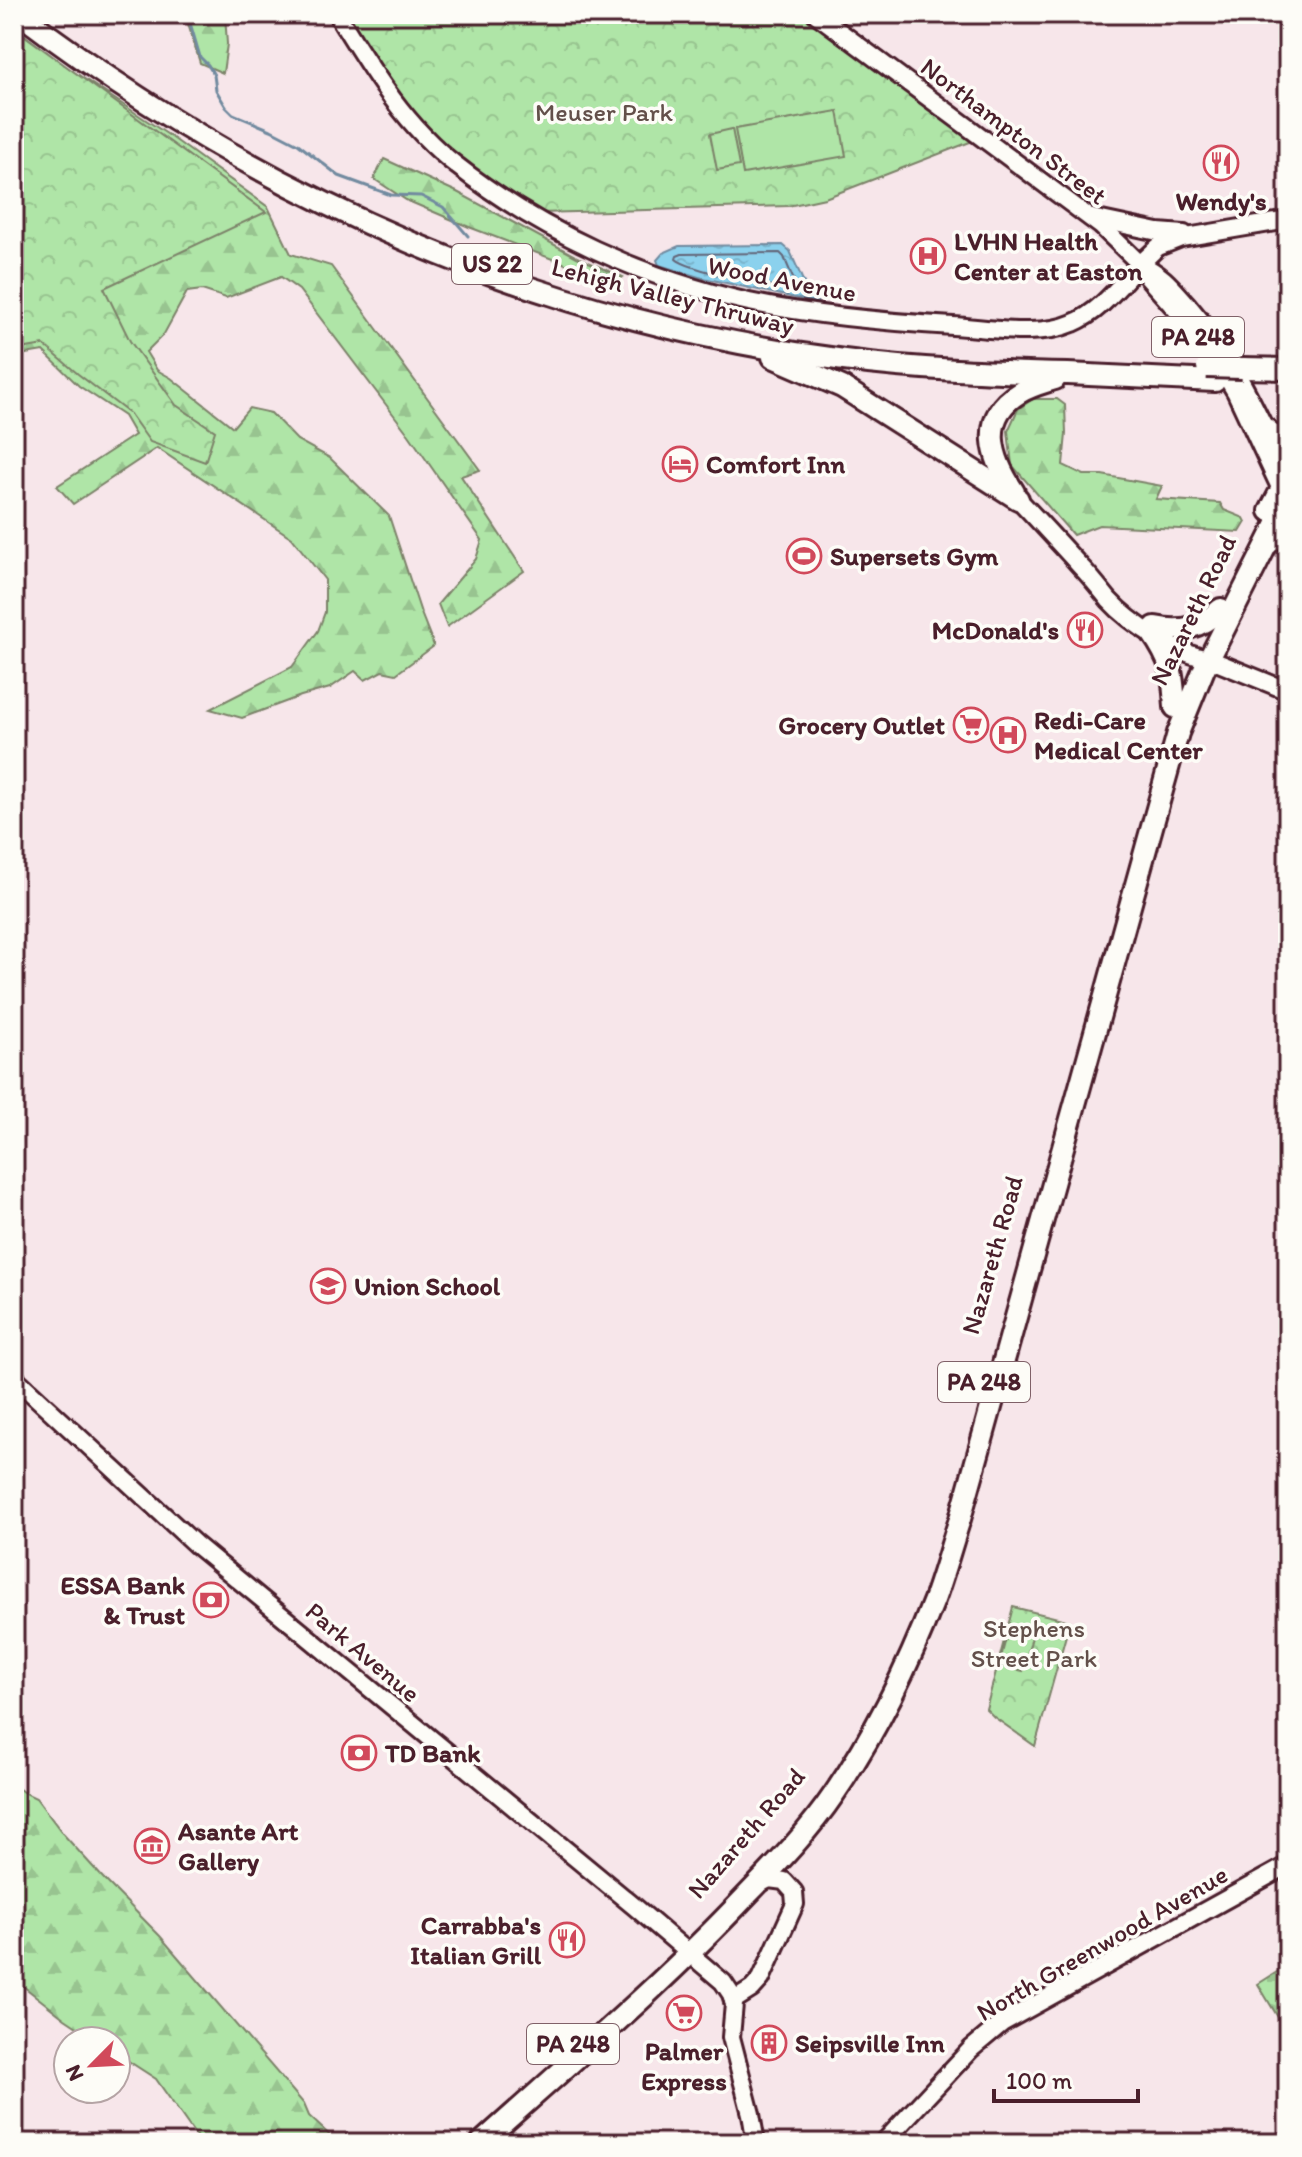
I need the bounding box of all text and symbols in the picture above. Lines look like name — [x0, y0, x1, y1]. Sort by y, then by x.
street label: Northampton Street — [915, 51, 1114, 212]
park label: Meuser Park — [535, 96, 674, 128]
restaurant icon: Wendy's — [1202, 144, 1240, 182]
place label: Wendy's — [1175, 185, 1267, 217]
place label: LVHN Health Center at Easton — [954, 225, 1143, 287]
hospital icon: LVHN Health Center at Easton — [909, 237, 947, 275]
road number: US 22 — [452, 244, 532, 284]
street label: Wood Avenue — [705, 249, 859, 309]
street label: Lehigh Valley Thruway — [548, 250, 798, 342]
road number: PA 248 — [1152, 317, 1244, 357]
hotel icon: Comfort Inn — [661, 445, 699, 483]
place label: Comfort Inn — [706, 448, 845, 480]
street label: Nazareth Road — [1143, 529, 1243, 690]
sports icon: Supersets Gym — [785, 537, 823, 575]
place label: Supersets Gym — [830, 540, 999, 572]
restaurant icon: McDonald's — [1066, 611, 1104, 649]
place label: McDonald's — [932, 614, 1059, 646]
place label: Redi-Care Medical Center — [1034, 704, 1203, 766]
supermarket icon: Grocery Outlet — [952, 706, 990, 744]
place label: Grocery Outlet — [778, 709, 945, 741]
hospital icon: Redi-Care Medical Center — [989, 716, 1027, 754]
street label: Nazareth Road — [954, 1172, 1030, 1338]
school or university icon: Union School — [309, 1267, 347, 1305]
place label: Union School — [354, 1270, 501, 1302]
road number: PA 248 — [938, 1362, 1030, 1402]
place label: ESSA Bank & Trust — [60, 1569, 186, 1631]
bank icon: ESSA Bank & Trust — [192, 1581, 230, 1619]
street label: Park Avenue — [299, 1595, 427, 1709]
park label: Stephens Street Park — [971, 1612, 1097, 1674]
bank icon: TD Bank — [340, 1734, 378, 1772]
place label: TD Bank — [384, 1737, 481, 1769]
street label: Nazareth Road — [680, 1761, 812, 1905]
place label: Asante Art Gallery — [177, 1815, 299, 1877]
museum icon: Asante Art Gallery — [133, 1827, 171, 1865]
street label: North Greenwood Avenue — [971, 1858, 1233, 2028]
place label: Carrabba's Italian Grill — [410, 1909, 542, 1971]
restaurant icon: Carrabba's Italian Grill — [548, 1921, 586, 1959]
supermarket icon: Palmer Express — [665, 1994, 703, 2032]
road number: PA 248 — [527, 2024, 619, 2064]
building icon: Seipsville Inn — [750, 2024, 788, 2062]
north arrow — [52, 2025, 132, 2105]
place label: Seipsville Inn — [795, 2027, 945, 2059]
place label: Palmer Express — [641, 2035, 727, 2097]
scale bar — [994, 2053, 1138, 2103]
text: N — [59, 2061, 90, 2085]
text: 100 m — [1006, 2066, 1072, 2095]

